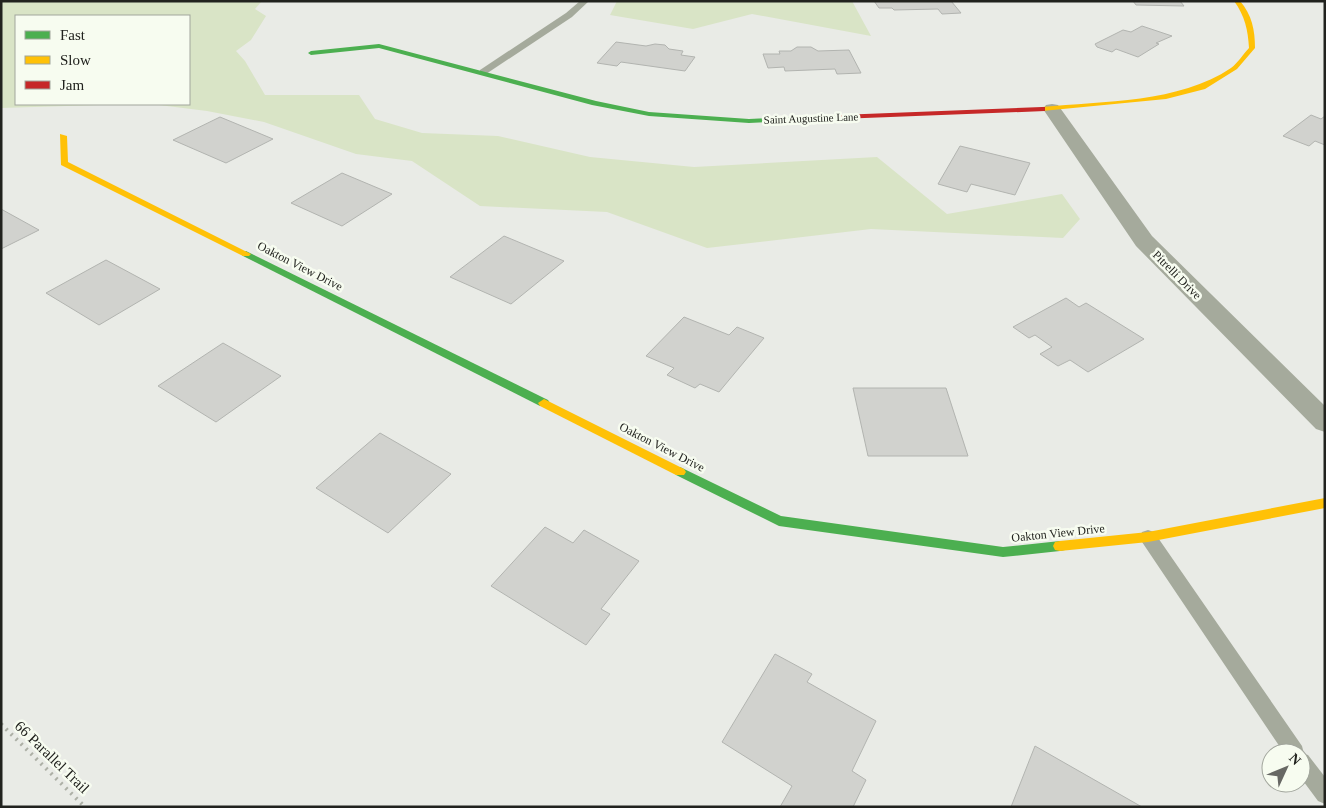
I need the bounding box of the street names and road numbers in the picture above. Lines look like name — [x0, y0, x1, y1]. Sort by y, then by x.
street label: Saint Augustine Lane — [763, 110, 859, 126]
street label: Oakton View Drive — [255, 238, 345, 294]
street label: Pitrelli Drive — [1150, 248, 1204, 302]
street label: Oakton View Drive — [617, 419, 707, 475]
street label: Oakton View Drive — [1011, 521, 1105, 545]
street label: 66 Parallel Trail — [12, 718, 92, 796]

